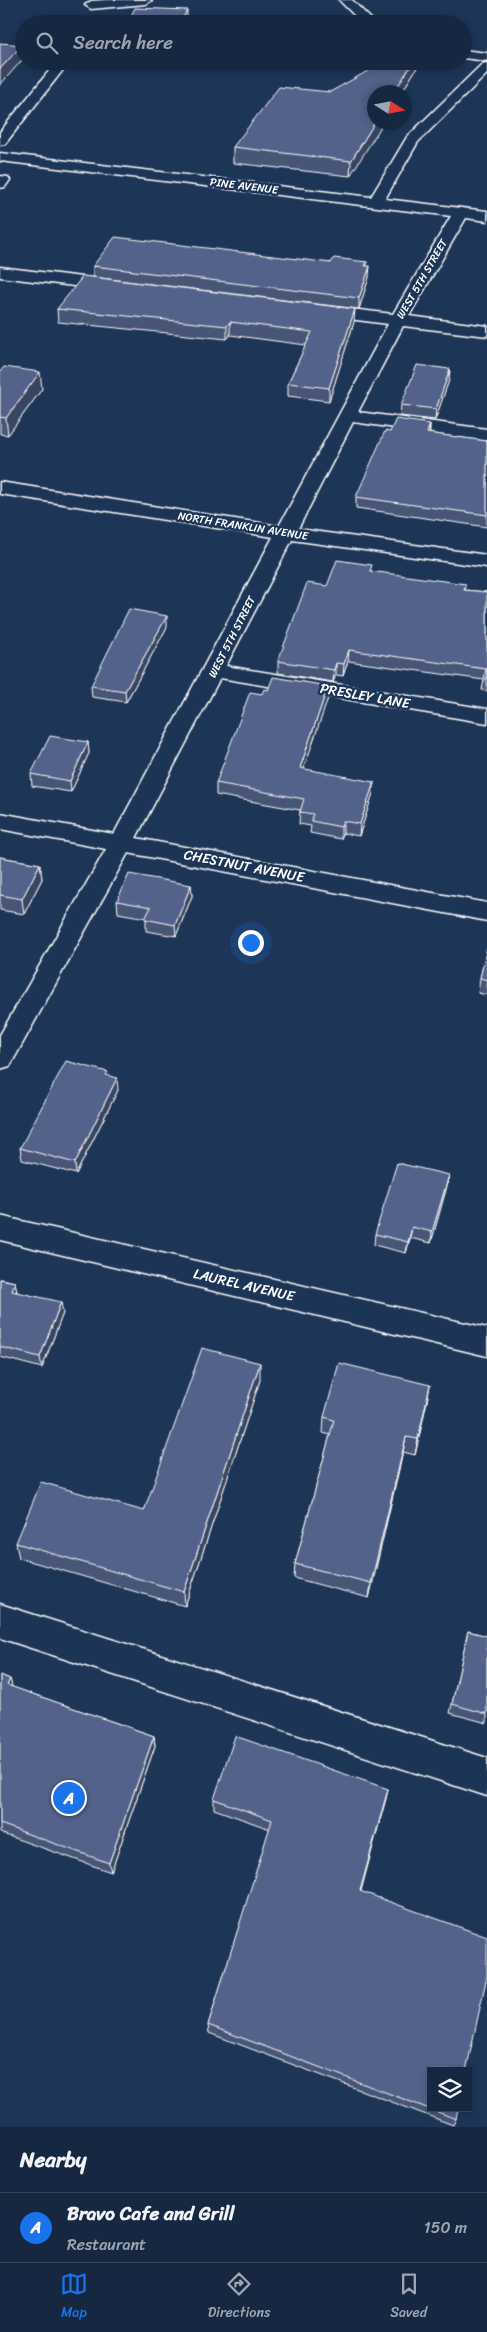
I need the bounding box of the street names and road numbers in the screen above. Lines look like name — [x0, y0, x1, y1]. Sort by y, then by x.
street label: PINE AVENUE — [209, 172, 280, 200]
street label: WEST 5TH STREET — [391, 235, 453, 323]
street label: NORTH FRANKLIN AVENUE — [177, 506, 310, 546]
street label: WEST 5TH STREET — [203, 592, 261, 681]
street label: PRESLEY LANE — [318, 676, 413, 716]
street label: CHESTNUT AVENUE — [182, 842, 308, 890]
street label: LAUREL AVENUE — [191, 1261, 298, 1309]

